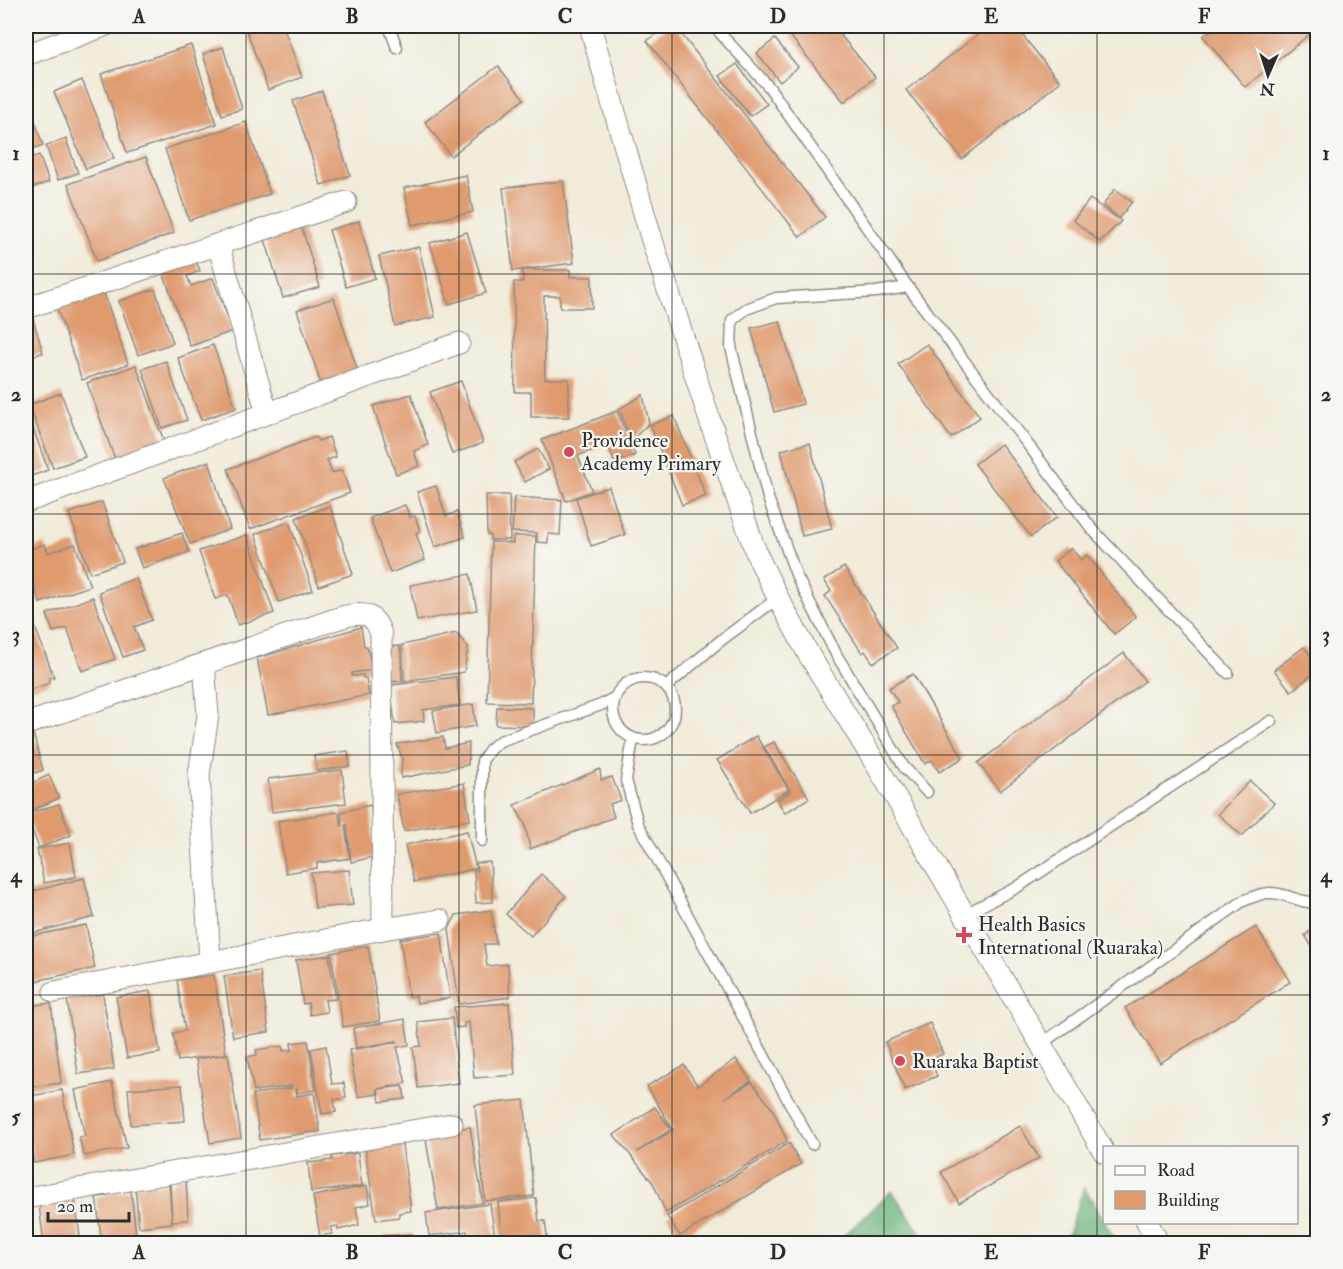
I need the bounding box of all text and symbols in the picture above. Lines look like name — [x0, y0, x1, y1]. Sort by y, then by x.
text: A — [132, 4, 146, 29]
text: B — [345, 4, 359, 29]
text: C — [558, 4, 572, 29]
text: D — [770, 4, 786, 29]
text: E — [984, 4, 999, 29]
text: F — [1198, 4, 1211, 29]
north arrow — [1238, 45, 1298, 105]
text: N — [1259, 79, 1276, 99]
text: 1 — [12, 141, 20, 166]
text: 1 — [1322, 141, 1330, 166]
text: 2 — [11, 382, 21, 407]
text: 2 — [1321, 382, 1331, 407]
place label: Providence Academy Primary — [580, 428, 722, 476]
marker: Providence Academy Primary — [562, 445, 576, 459]
text: 3 — [12, 622, 20, 647]
text: 3 — [1322, 622, 1330, 647]
text: 4 — [10, 863, 23, 888]
text: 4 — [1320, 863, 1333, 888]
place label: Health Basics International (Ruaraka) — [978, 912, 1163, 960]
marker: Health Basics International (Ruaraka) — [955, 926, 973, 944]
place label: Ruaraka Baptist — [912, 1049, 1039, 1075]
marker: Ruaraka Baptist — [893, 1054, 907, 1068]
text: 5 — [12, 1104, 22, 1129]
text: 5 — [1322, 1104, 1332, 1129]
legend — [1103, 1146, 1298, 1224]
text: Road — [1157, 1159, 1195, 1182]
scale bar — [48, 1185, 129, 1223]
text: Building — [1157, 1189, 1220, 1212]
text: 20 m — [57, 1195, 93, 1218]
text: A — [132, 1240, 146, 1265]
text: B — [345, 1240, 359, 1265]
text: C — [558, 1240, 572, 1265]
text: D — [770, 1240, 786, 1265]
text: E — [984, 1240, 999, 1265]
text: F — [1198, 1240, 1211, 1265]

